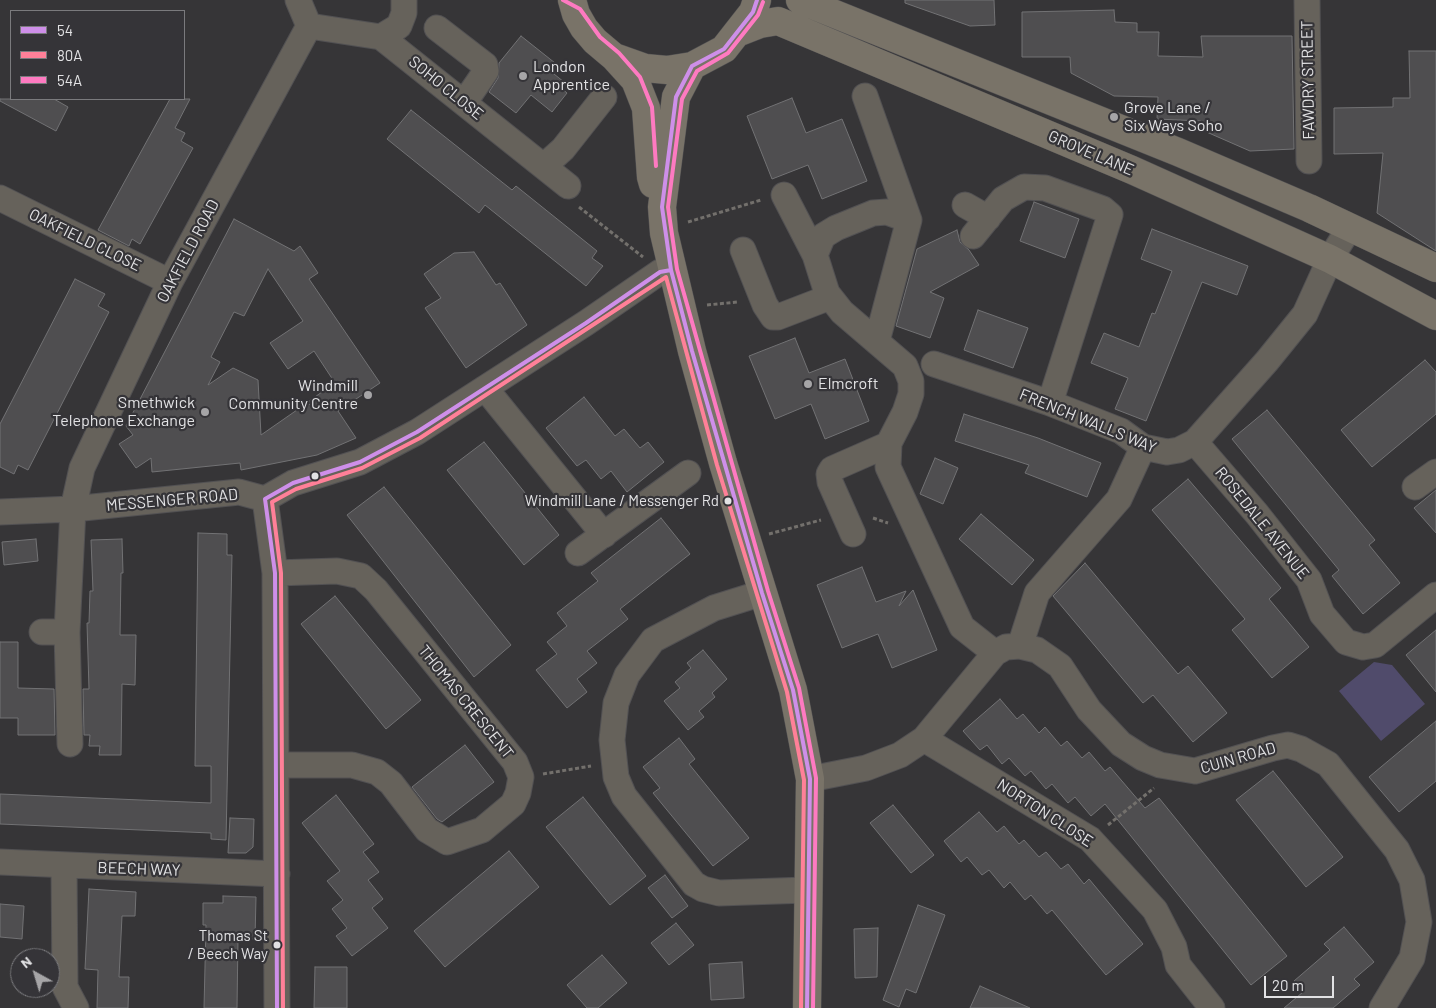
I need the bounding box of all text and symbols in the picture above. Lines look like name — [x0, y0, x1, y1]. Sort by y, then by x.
legend — [10, 10, 185, 100]
street label: FAWDRY STREET — [1297, 20, 1319, 140]
text: 54 — [57, 21, 73, 39]
text: 80A — [57, 46, 82, 64]
street label: SOHO CLOSE — [405, 52, 487, 124]
place label: London Apprentice — [533, 57, 610, 95]
marker: London Apprentice — [517, 70, 529, 82]
text: 54A — [57, 71, 82, 89]
place label: Grove Lane / Six Ways Soho — [1124, 98, 1223, 136]
marker: Grove Lane / Six Ways Soho — [1108, 111, 1120, 123]
street label: GROVE LANE — [1045, 126, 1137, 180]
street label: OAKFIELD ROAD — [153, 196, 223, 306]
street label: OAKFIELD CLOSE — [26, 205, 144, 275]
place label: Elmcroft — [818, 374, 879, 394]
place label: Windmill Community Centre — [228, 376, 358, 414]
marker: Elmcroft — [802, 378, 814, 390]
street label: FRENCH WALLS WAY — [1017, 385, 1159, 457]
marker: Windmill Community Centre — [362, 389, 374, 401]
place label: Smethwick Telephone Exchange — [52, 393, 195, 431]
marker: Smethwick Telephone Exchange — [199, 406, 211, 418]
street label: ROSEDALE AVENUE — [1211, 463, 1313, 583]
unlabelled marker — [310, 471, 320, 481]
street label: MESSENGER ROAD — [105, 485, 239, 515]
place label: Windmill Lane / Messenger Rd — [525, 492, 719, 510]
marker: Windmill Lane / Messenger Rd — [723, 496, 733, 506]
street label: THOMAS CRESCENT — [414, 641, 518, 763]
street label: CUIN ROAD — [1198, 738, 1278, 778]
street label: NORTON CLOSE — [993, 775, 1097, 851]
street label: BEECH WAY — [97, 858, 181, 880]
place label: Thomas St / Beech Way — [188, 927, 268, 962]
marker: Thomas St / Beech Way — [272, 940, 282, 950]
north arrow — [10, 948, 60, 998]
text: N — [17, 952, 35, 971]
scale bar — [1266, 966, 1336, 998]
text: 20 m — [1272, 976, 1304, 994]

